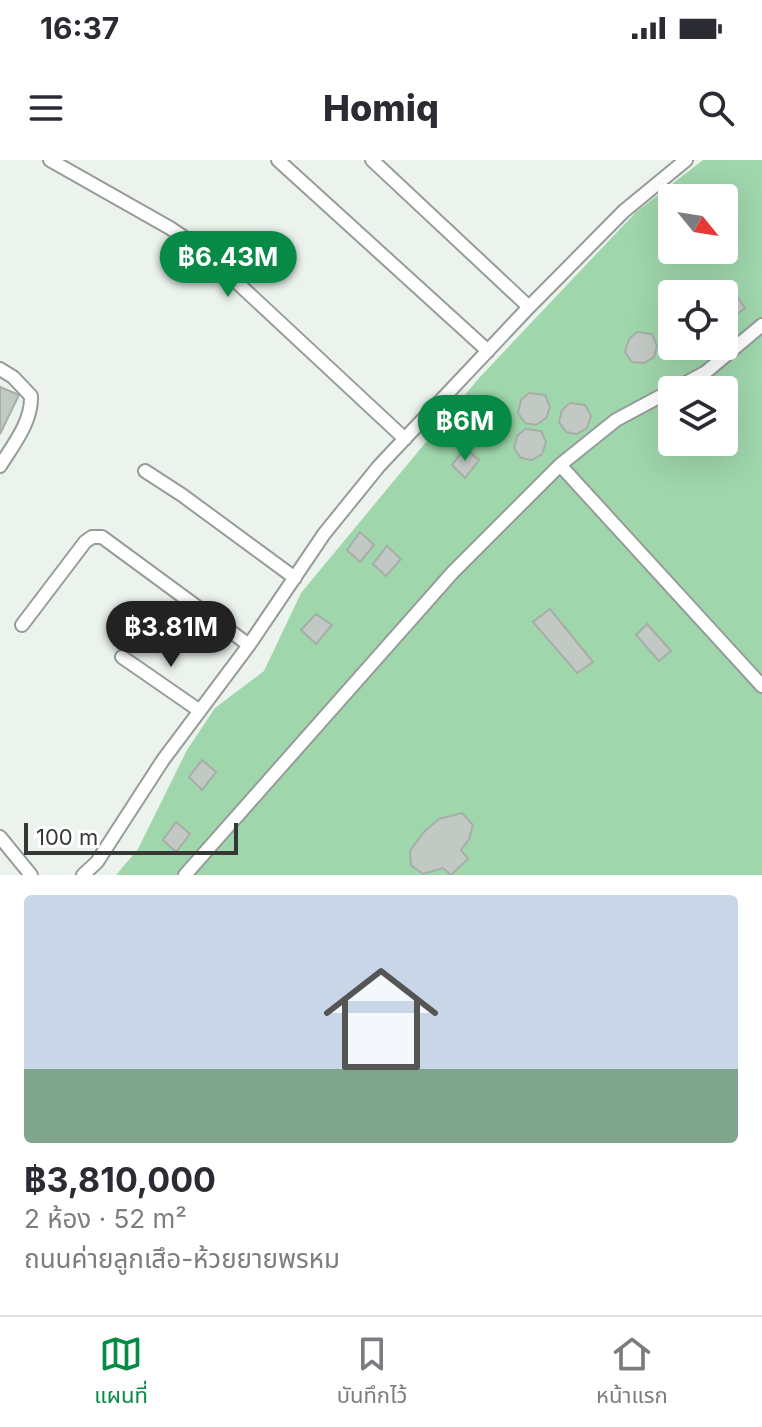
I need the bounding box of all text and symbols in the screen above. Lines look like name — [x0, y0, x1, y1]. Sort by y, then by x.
text: 16:37 — [40, 10, 119, 46]
icon: menu — [24, 86, 68, 130]
text: Homiq — [323, 86, 439, 130]
icon: search — [694, 86, 738, 130]
north arrow — [658, 184, 738, 264]
map controls — [658, 184, 738, 456]
pin: ฿6.43M — [163, 231, 293, 299]
text: ฿6.43M — [178, 241, 278, 272]
button: locate — [658, 280, 738, 360]
button: layers — [658, 376, 738, 456]
pin: ฿6M — [426, 395, 504, 463]
text: ฿6M — [436, 405, 494, 436]
pin: ฿3.81M — [106, 601, 236, 669]
text: ฿3.81M — [124, 611, 218, 642]
scale bar — [24, 819, 238, 855]
text: 100 m — [36, 824, 98, 850]
icon: home — [309, 947, 453, 1091]
text: ฿3,810,000 — [24, 1159, 216, 1200]
text: 2 ห้อง · 52 m² — [24, 1203, 187, 1234]
text: ถนนค่ายลูกเสึอ-ห้วยยายพรหม — [24, 1243, 340, 1274]
tab: แผนที่ — [94, 1332, 148, 1413]
tab: บันทึกไว้ — [337, 1332, 407, 1413]
tab: หน้าแรก — [596, 1332, 668, 1413]

